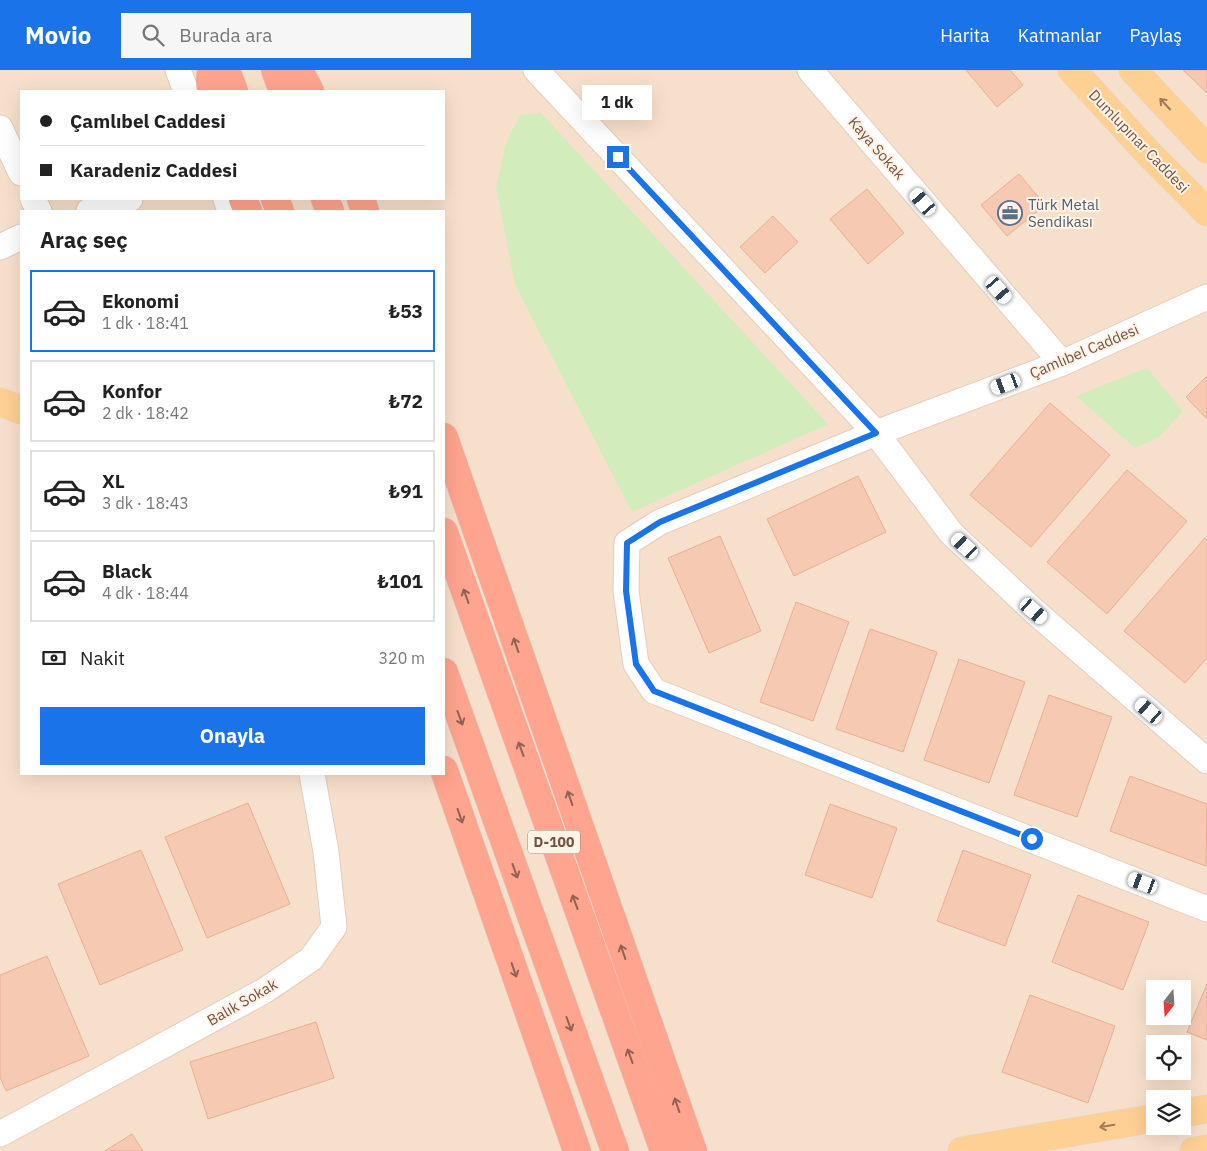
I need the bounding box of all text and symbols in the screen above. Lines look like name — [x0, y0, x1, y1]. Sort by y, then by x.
search box — [121, 13, 471, 58]
text: Movio — [25, 19, 91, 51]
icon: search — [139, 21, 167, 49]
text: Burada ara — [179, 23, 272, 47]
text: Harita — [940, 24, 990, 47]
text: Katmanlar — [1018, 24, 1101, 47]
text: Paylaş — [1129, 24, 1182, 47]
callout: 1 dk — [583, 84, 653, 119]
street label: Dumlupınar Caddesi — [1085, 85, 1193, 197]
text: 1 dk — [601, 92, 633, 112]
one-way arrow — [1159, 98, 1170, 111]
text: Çamlıbel Caddesi — [70, 109, 226, 133]
street label: Kaya Sokak — [845, 113, 909, 183]
route end — [607, 146, 629, 168]
text: Karadeniz Caddesi — [70, 158, 237, 182]
car — [907, 186, 938, 218]
place label: Türk Metal Sendikası — [1028, 195, 1099, 231]
office icon: Türk Metal Sendikası — [997, 200, 1023, 226]
text: Araç seç — [40, 225, 128, 254]
car — [983, 274, 1014, 306]
icon: car — [42, 289, 87, 334]
text: Ekonomi — [102, 289, 179, 313]
text: ₺53 — [389, 299, 423, 323]
text: 1 dk · 18:41 — [102, 313, 189, 333]
street label: Çamlıbel Caddesi — [1027, 319, 1141, 383]
car — [989, 372, 1022, 396]
icon: car — [42, 379, 87, 424]
text: Konfor — [102, 379, 162, 403]
text: ₺72 — [389, 389, 423, 413]
text: 2 dk · 18:42 — [102, 403, 189, 423]
icon: car — [42, 469, 87, 514]
text: XL — [102, 469, 125, 493]
text: ₺91 — [389, 479, 423, 503]
text: 3 dk · 18:43 — [102, 493, 189, 513]
car — [948, 530, 981, 562]
icon: car — [42, 559, 87, 604]
text: Black — [102, 559, 152, 583]
text: ₺101 — [377, 569, 423, 593]
text: 4 dk · 18:44 — [102, 583, 189, 603]
one-way arrow — [461, 588, 471, 604]
car — [1017, 595, 1050, 627]
one-way arrow — [511, 637, 520, 653]
icon: cash — [40, 644, 68, 672]
text: Nakit — [80, 646, 125, 670]
text: 320 m — [378, 648, 425, 668]
car — [1132, 695, 1165, 727]
button: Onayla — [40, 707, 425, 765]
one-way arrow — [456, 709, 465, 725]
one-way arrow — [516, 742, 525, 758]
one-way arrow — [565, 791, 574, 806]
one-way arrow — [456, 808, 465, 824]
route start — [1021, 828, 1043, 850]
road number: D-100 — [528, 830, 580, 854]
one-way arrow — [511, 863, 520, 878]
car — [1126, 871, 1159, 895]
one-way arrow — [570, 895, 579, 911]
one-way arrow — [618, 944, 627, 960]
one-way arrow — [510, 961, 519, 977]
street label: Balık Sokak — [203, 974, 281, 1030]
north arrow — [1146, 980, 1191, 1025]
map controls — [1146, 980, 1191, 1135]
one-way arrow — [565, 1016, 574, 1031]
button: locate — [1146, 1035, 1191, 1080]
one-way arrow — [625, 1048, 634, 1064]
button: layers — [1146, 1090, 1191, 1135]
one-way arrow — [672, 1098, 681, 1113]
one-way arrow — [1099, 1121, 1115, 1131]

